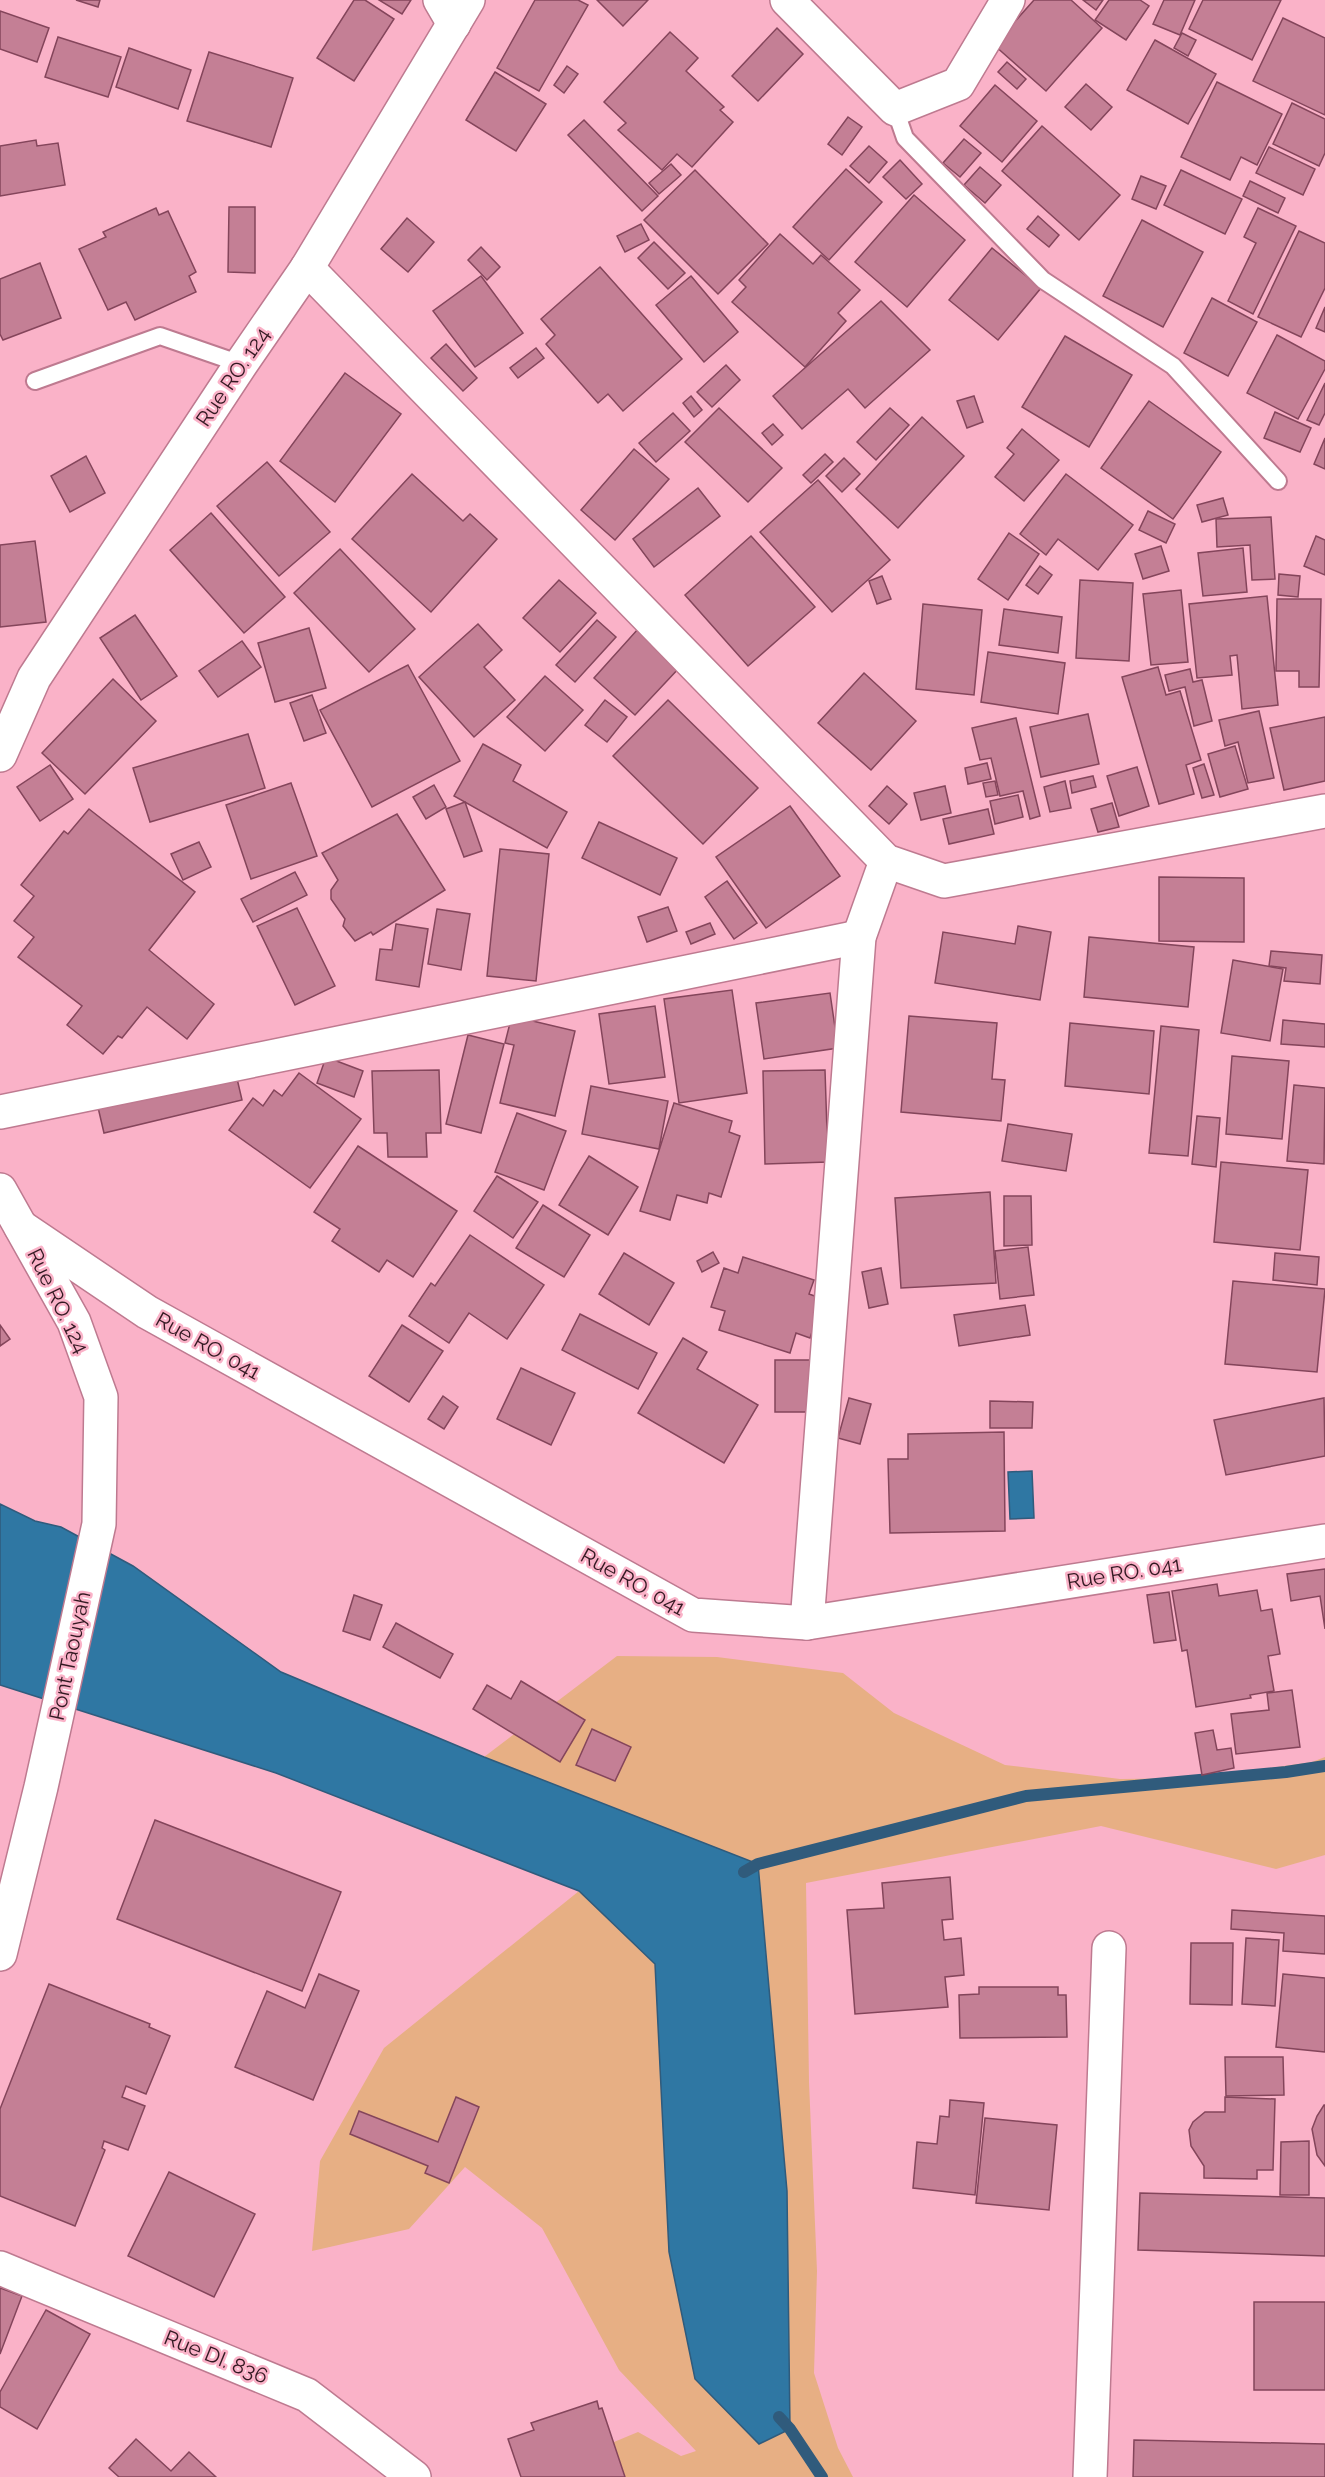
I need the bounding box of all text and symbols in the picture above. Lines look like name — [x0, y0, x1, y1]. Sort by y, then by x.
street label: Rue RO. 124 — [190, 323, 275, 431]
street label: Rue RO. 124 — [22, 1244, 95, 1357]
street label: Rue RO. 041 — [152, 1307, 265, 1384]
street label: Rue RO. 041 — [577, 1543, 690, 1620]
street label: Rue RO. 041 — [1065, 1551, 1183, 1594]
street label: Pont Taouyah — [44, 1589, 95, 1723]
street label: Rue DI. 836 — [161, 2324, 272, 2389]

